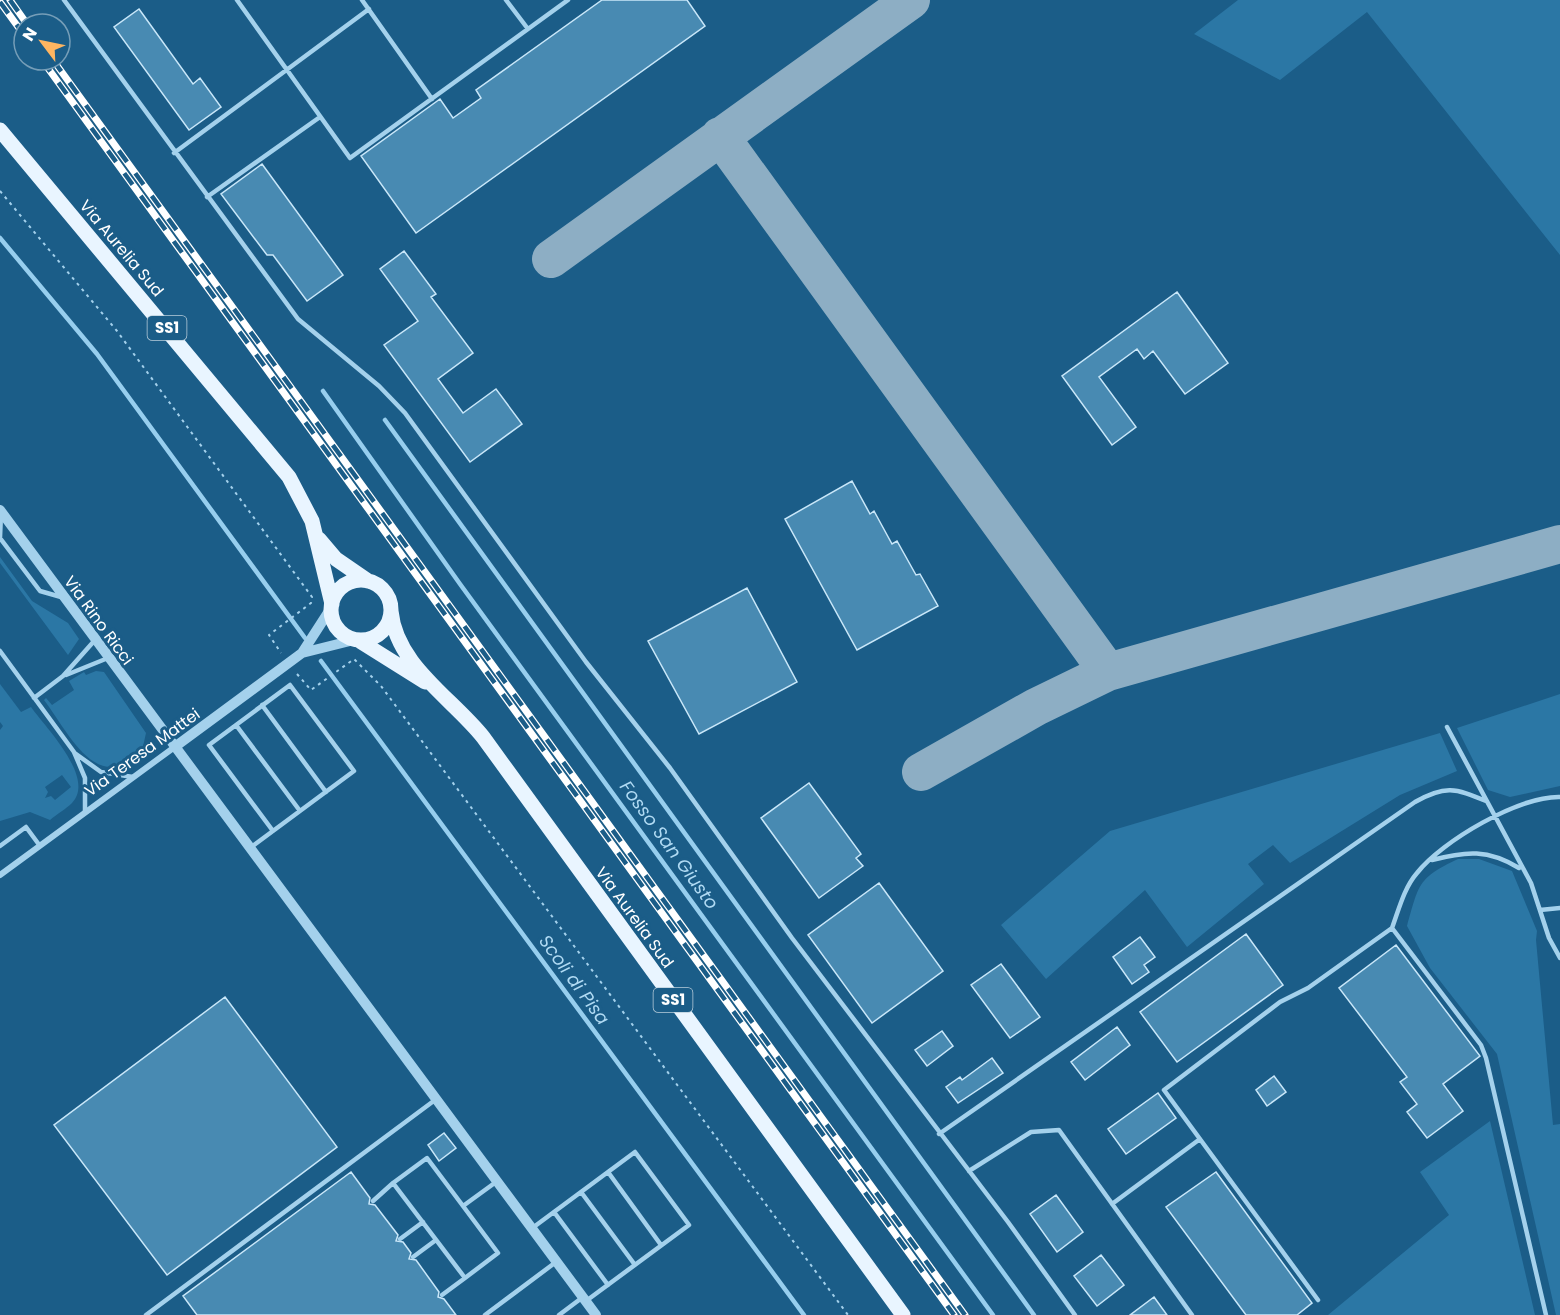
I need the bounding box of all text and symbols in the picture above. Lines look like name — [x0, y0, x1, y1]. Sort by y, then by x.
north arrow — [12, 12, 72, 72]
text: N — [17, 23, 43, 46]
street label: Via Aurelia Sud — [74, 195, 169, 302]
road number: SS1 — [148, 316, 186, 340]
street label: Via Rino Ricci — [58, 571, 139, 670]
street label: Via Teresa Mattei — [80, 703, 205, 802]
water label: Fosso San Giusto — [614, 775, 725, 914]
street label: Via Aurelia Sud — [590, 862, 679, 973]
water label: Scoli di Pisa — [533, 930, 616, 1030]
road number: SS1 — [654, 988, 692, 1012]

